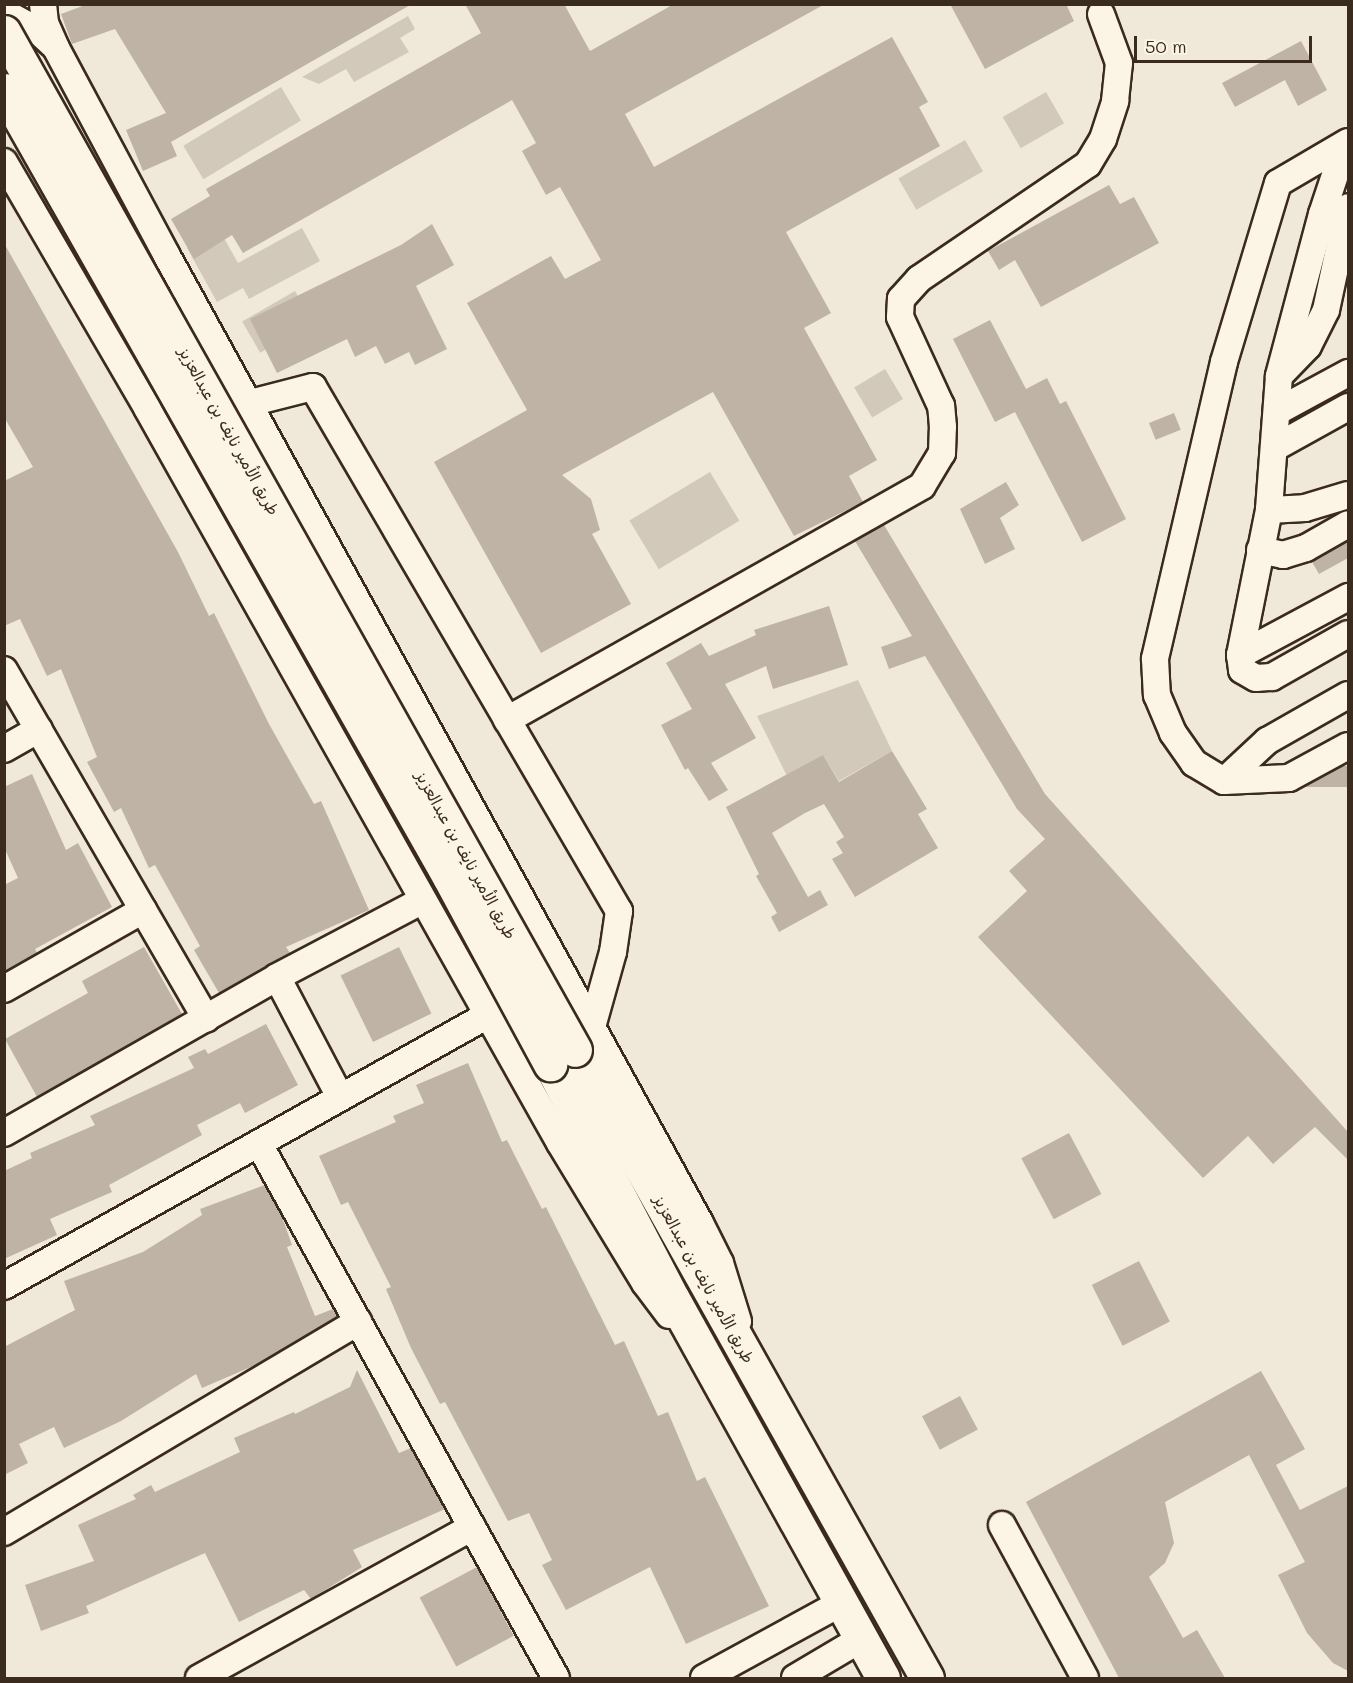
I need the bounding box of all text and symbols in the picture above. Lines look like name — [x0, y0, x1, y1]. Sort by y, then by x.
scale bar — [1137, 24, 1316, 62]
text: 50 m — [1145, 34, 1187, 58]
street label: طريق الأمير نايف بن عبدالعزيز — [175, 344, 283, 518]
street label: طريق الأمير نايف بن عبدالعزيز — [412, 768, 520, 942]
street label: طريق الأمير نايف بن عبدالعزيز — [650, 1192, 758, 1366]

